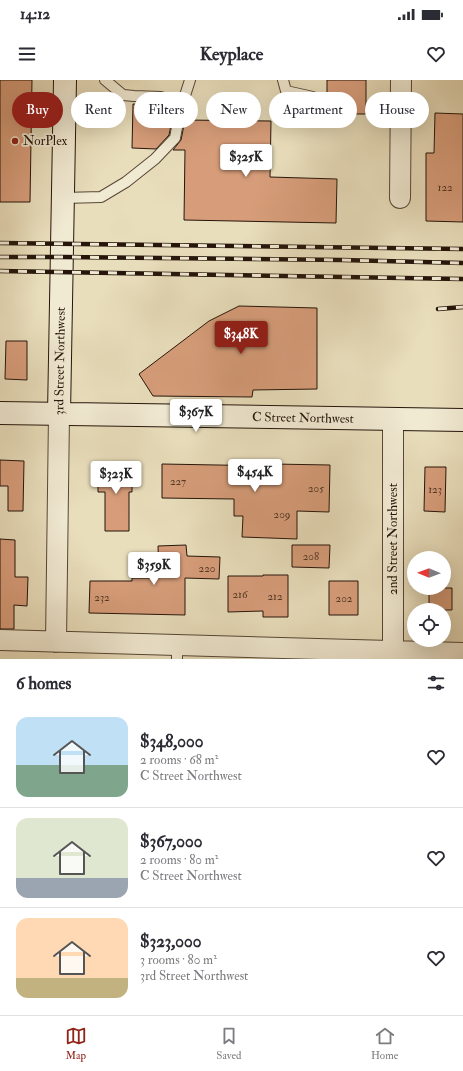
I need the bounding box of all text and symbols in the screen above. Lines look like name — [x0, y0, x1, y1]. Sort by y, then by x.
text: 14:12 — [20, 5, 50, 24]
icon: menu — [16, 43, 38, 65]
text: Keyplace — [200, 43, 263, 66]
icon: heart — [425, 43, 447, 65]
chip: Buy — [12, 92, 63, 128]
chip: Rent — [71, 92, 126, 128]
chip: Filters — [134, 92, 198, 128]
chip: New — [206, 92, 261, 128]
chip: Apartment — [269, 92, 357, 128]
chip: House — [365, 92, 429, 128]
place label: NorPlex — [23, 133, 68, 149]
marker: NorPlex — [10, 136, 20, 146]
pin: $325K — [218, 144, 274, 178]
text: $325K — [229, 149, 263, 165]
house number: 122 — [437, 181, 453, 194]
street label: 3rd Street Northwest — [51, 307, 69, 415]
pin: $348K — [213, 321, 269, 355]
text: $348K — [224, 326, 258, 342]
pin: $367K — [168, 399, 224, 433]
text: $367K — [179, 404, 213, 420]
street label: C Street Northwest — [252, 409, 354, 427]
pin: $454K — [227, 459, 283, 493]
pin: $323K — [88, 461, 144, 495]
text: $454K — [237, 464, 273, 480]
text: $323K — [99, 466, 133, 482]
house number: 227 — [170, 475, 186, 488]
house number: 205 — [308, 482, 324, 495]
street label: 2nd Street Northwest — [385, 483, 401, 595]
house number: 123 — [428, 483, 442, 496]
house number: 209 — [274, 508, 290, 521]
house number: 208 — [303, 550, 319, 563]
north arrow — [407, 551, 451, 595]
map controls — [407, 551, 451, 647]
pin: $359K — [126, 552, 182, 586]
text: $359K — [137, 557, 171, 573]
house number: 220 — [199, 562, 216, 575]
house number: 216 — [233, 588, 249, 601]
house number: 212 — [267, 590, 283, 603]
house number: 232 — [94, 591, 110, 604]
house number: 202 — [336, 592, 353, 605]
button: locate — [407, 603, 451, 647]
icon: filters — [425, 672, 447, 694]
text: 6 homes — [16, 673, 71, 694]
text: $348,000 — [140, 731, 203, 752]
icon: home — [48, 733, 96, 781]
icon: heart — [425, 746, 447, 768]
text: 2 rooms · 68 m² — [140, 752, 218, 768]
text: C Street Northwest — [140, 768, 242, 784]
text: $367,000 — [140, 831, 202, 852]
icon: home — [48, 834, 96, 882]
icon: heart — [425, 847, 447, 869]
text: 2 rooms · 80 m² — [140, 852, 218, 868]
text: C Street Northwest — [140, 868, 242, 884]
text: $323,000 — [140, 931, 201, 952]
icon: home — [48, 934, 96, 982]
icon: heart — [425, 947, 447, 969]
text: 3 rooms · 80 m² — [140, 952, 217, 968]
text: 3rd Street Northwest — [140, 968, 248, 984]
tab: Map — [65, 1025, 87, 1062]
tab: Saved — [216, 1025, 241, 1062]
tab: Home — [371, 1025, 398, 1062]

